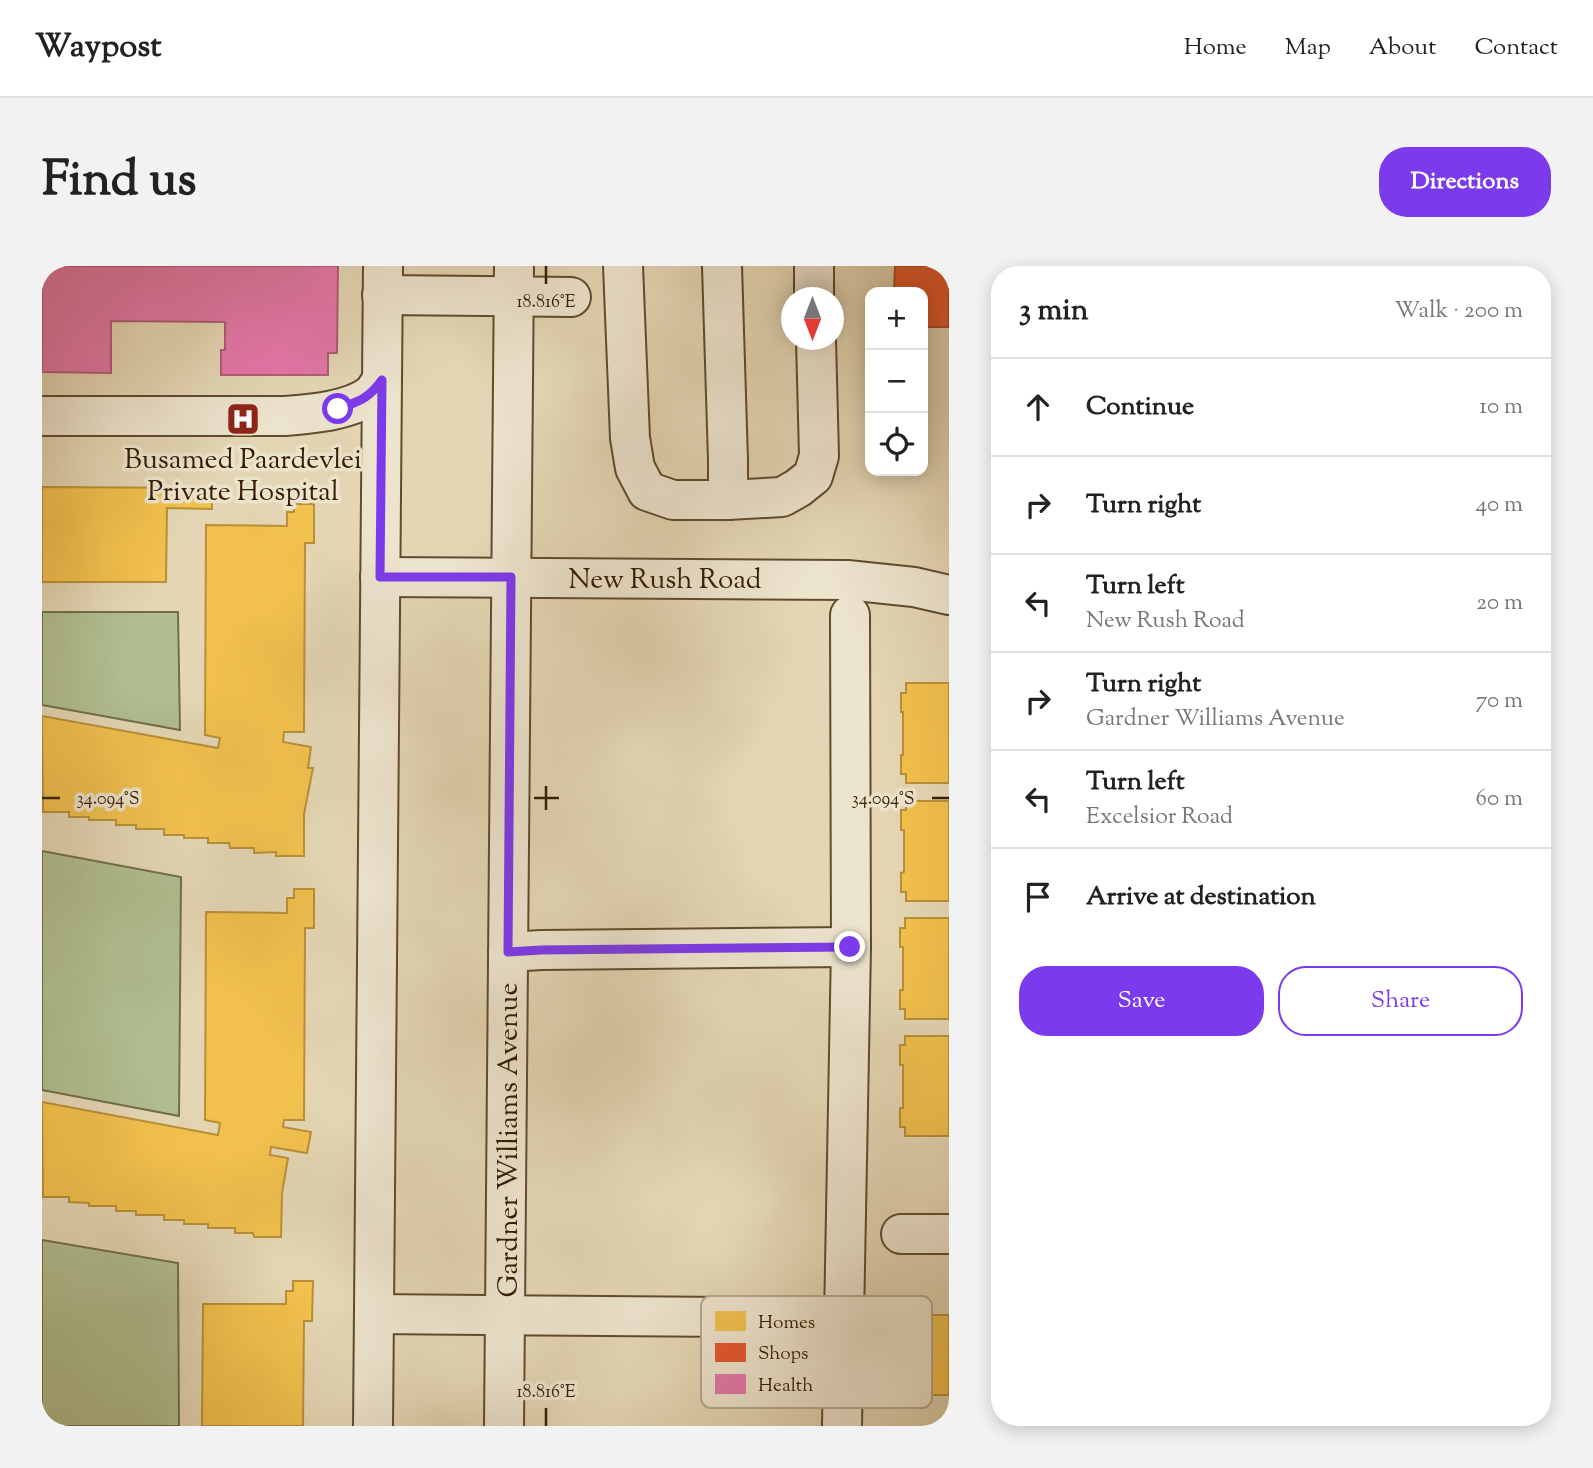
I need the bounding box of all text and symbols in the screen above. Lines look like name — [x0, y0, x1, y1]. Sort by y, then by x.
text: Waypost — [35, 24, 162, 72]
text: Home — [1184, 31, 1247, 65]
text: Map — [1285, 31, 1331, 65]
text: About — [1369, 31, 1436, 65]
text: Contact — [1474, 31, 1558, 65]
text: Find us — [42, 147, 196, 217]
button: Directions — [1379, 147, 1551, 217]
north arrow — [781, 287, 844, 350]
map controls — [865, 287, 928, 476]
button: + — [865, 287, 928, 350]
text: 18.816°E — [516, 290, 576, 316]
text: 3 min — [1019, 290, 1089, 333]
text: Walk · 200 m — [1394, 295, 1523, 328]
button: − — [865, 350, 928, 413]
icon: ahead — [1019, 388, 1057, 426]
text: Continue — [1086, 389, 1194, 426]
text: 10 m — [1479, 391, 1523, 424]
route start — [322, 393, 353, 424]
hospital icon: Busamed Paardevlei Private Hospital — [224, 400, 262, 438]
button: locate — [865, 413, 928, 476]
place label: Busamed Paardevlei Private Hospital — [124, 441, 362, 513]
icon: right — [1019, 486, 1057, 524]
text: Turn right — [1086, 487, 1201, 524]
text: 40 m — [1476, 489, 1523, 522]
street label: New Rush Road — [568, 561, 762, 601]
text: Turn left — [1086, 568, 1185, 605]
icon: left — [1019, 584, 1057, 622]
text: 20 m — [1476, 587, 1523, 620]
text: New Rush Road — [1086, 605, 1245, 638]
text: Turn right — [1086, 666, 1201, 703]
icon: right — [1019, 682, 1057, 720]
text: 70 m — [1476, 685, 1523, 718]
text: Gardner Williams Avenue — [1086, 703, 1345, 736]
text: Turn left — [1086, 764, 1185, 801]
icon: left — [1019, 780, 1057, 818]
text: 60 m — [1475, 783, 1523, 816]
text: 34.094°S — [77, 787, 139, 813]
text: 34.094°S — [852, 787, 914, 813]
text: Excelsior Road — [1086, 801, 1233, 834]
icon: arrive — [1019, 878, 1057, 916]
text: Arrive at destination — [1086, 879, 1316, 916]
route end — [834, 931, 865, 962]
button: Save — [1019, 966, 1264, 1036]
button: Share — [1278, 966, 1523, 1036]
street label: Gardner Williams Avenue — [490, 982, 530, 1298]
legend — [701, 1296, 932, 1408]
text: Homes — [758, 1310, 815, 1337]
text: Shops — [758, 1341, 809, 1368]
text: Health — [758, 1373, 813, 1400]
text: 18.816°E — [516, 1380, 576, 1406]

